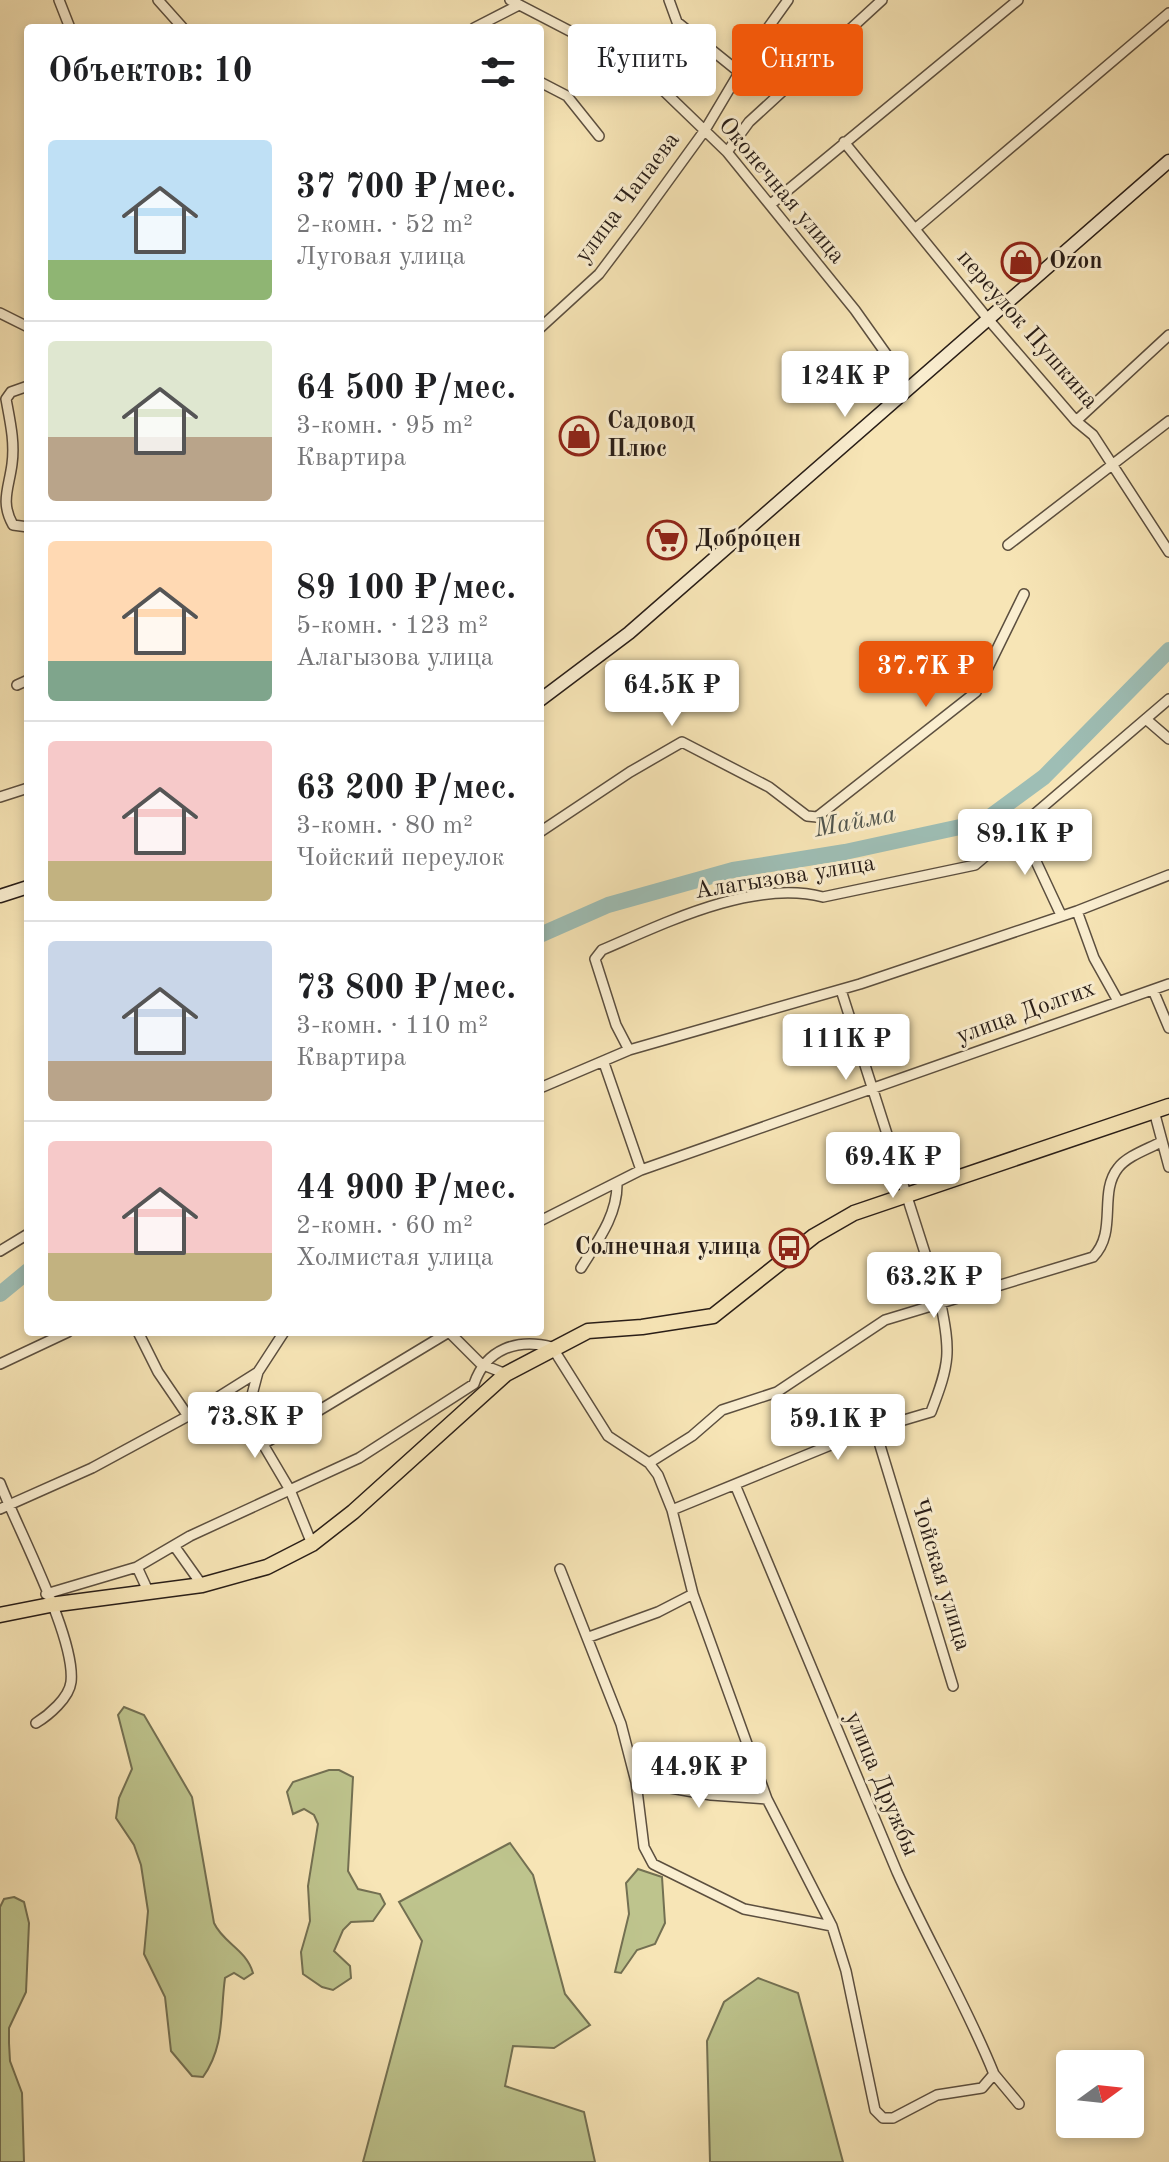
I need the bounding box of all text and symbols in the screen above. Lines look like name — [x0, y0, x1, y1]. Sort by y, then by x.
chip: Купить — [568, 24, 716, 96]
chip: Снять — [732, 24, 863, 96]
icon: filters — [476, 50, 520, 94]
text: Объектов: 10 — [48, 55, 252, 89]
street label: Оконечная улица — [713, 113, 849, 269]
street label: улица Чапаева — [571, 128, 685, 268]
text: 37 700 ₽/мес. — [296, 171, 516, 205]
icon: home — [112, 172, 208, 268]
text: 2-комн. · 52 m² — [296, 212, 473, 238]
shop icon: Ozon — [1000, 241, 1042, 283]
text: Луговая улица — [296, 244, 466, 270]
street label: переулок Пушкина — [952, 246, 1102, 414]
place label: Ozon — [1049, 250, 1103, 274]
pin: 124K ₽ — [780, 351, 910, 419]
text: 124K ₽ — [800, 364, 890, 390]
text: 64 500 ₽/мес. — [296, 372, 516, 406]
icon: home — [112, 373, 208, 469]
place label: Садовод Плюс — [607, 410, 695, 462]
text: 3-комн. · 95 m² — [296, 413, 473, 439]
shop icon: Садовод Плюс — [558, 415, 600, 457]
text: Квартира — [296, 445, 406, 471]
supermarket icon: Доброцен — [646, 519, 688, 561]
place label: Доброцен — [695, 528, 801, 552]
text: 89 100 ₽/мес. — [296, 572, 516, 606]
icon: home — [112, 573, 208, 669]
text: 5-комн. · 123 m² — [296, 613, 488, 639]
pin: 37.7K ₽ — [852, 641, 1000, 709]
text: Алагызова улица — [296, 645, 494, 671]
text: 37.7K ₽ — [877, 654, 975, 680]
pin: 64.5K ₽ — [598, 660, 746, 728]
text: 64.5K ₽ — [623, 673, 721, 699]
text: 63 200 ₽/мес. — [296, 772, 516, 806]
icon: home — [112, 773, 208, 869]
water label: Майма — [811, 801, 898, 843]
pin: 89.1K ₽ — [951, 809, 1099, 877]
text: 3-комн. · 80 m² — [296, 813, 473, 839]
text: 89.1K ₽ — [976, 822, 1074, 848]
text: Чойский переулок — [296, 845, 505, 871]
street label: Алагызова улица — [693, 852, 877, 904]
text: 73 800 ₽/мес. — [296, 972, 516, 1006]
icon: home — [112, 973, 208, 1069]
street label: улица Долгих — [953, 977, 1099, 1049]
text: 3-комн. · 110 m² — [296, 1013, 488, 1039]
pin: 111K ₽ — [781, 1014, 911, 1082]
text: 111K ₽ — [801, 1027, 891, 1053]
text: Квартира — [296, 1045, 406, 1071]
pin: 69.4K ₽ — [819, 1132, 967, 1200]
text: 69.4K ₽ — [844, 1145, 942, 1171]
text: 44 900 ₽/мес. — [296, 1172, 516, 1206]
icon: home — [112, 1173, 208, 1269]
text: 2-комн. · 60 m² — [296, 1213, 473, 1239]
bus stop icon: Солнечная улица — [768, 1227, 810, 1269]
place label: Солнечная улица — [575, 1236, 761, 1260]
text: Холмистая улица — [296, 1245, 494, 1271]
pin: 63.2K ₽ — [860, 1252, 1008, 1320]
text: 63.2K ₽ — [885, 1265, 983, 1291]
pin: 73.8K ₽ — [181, 1392, 329, 1460]
pin: 59.1K ₽ — [764, 1394, 912, 1462]
text: 73.8K ₽ — [206, 1405, 304, 1431]
text: 59.1K ₽ — [789, 1407, 887, 1433]
street label: Чойская улица — [906, 1496, 975, 1654]
street label: улица Дружбы — [840, 1708, 922, 1860]
pin: 44.9K ₽ — [625, 1742, 773, 1810]
text: 44.9K ₽ — [650, 1755, 748, 1781]
north arrow — [1056, 2050, 1144, 2138]
map controls — [1056, 2050, 1144, 2138]

